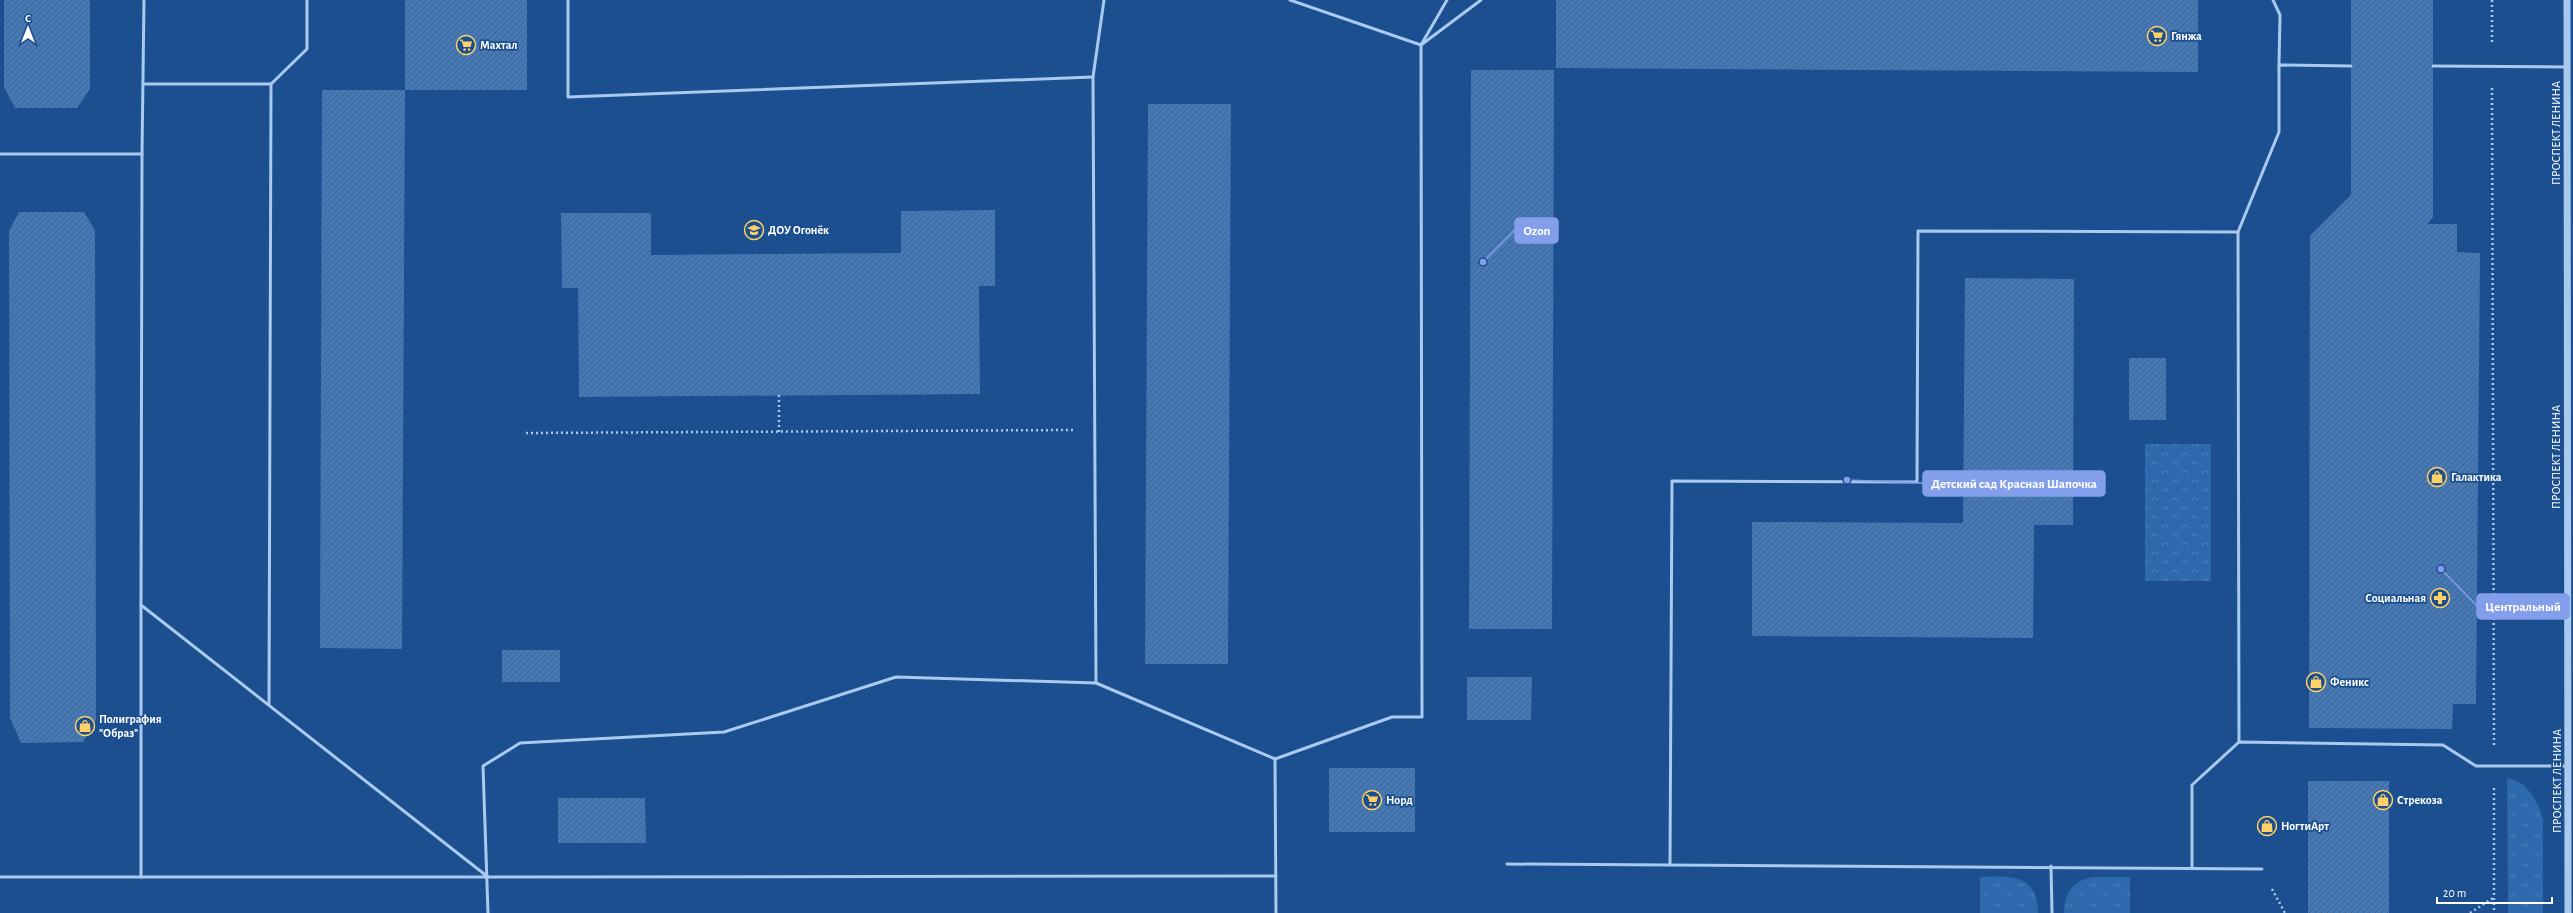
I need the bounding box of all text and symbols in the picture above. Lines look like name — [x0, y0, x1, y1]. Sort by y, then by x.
north arrow — [8, 8, 48, 48]
text: С — [25, 13, 31, 24]
supermarket icon: Гянжа — [2146, 25, 2168, 47]
place label: Гянжа — [2171, 30, 2202, 42]
supermarket icon: Махтал — [455, 34, 477, 56]
place label: Махтал — [480, 39, 518, 51]
street label: ПРОСПЕКТ ЛЕНИНА — [2550, 81, 2562, 185]
callout: Ozon — [1515, 218, 1558, 243]
school or university icon: ДОУ Огонёк — [743, 219, 765, 241]
place label: ДОУ Огонёк — [768, 224, 829, 236]
text: Ozon — [1523, 225, 1551, 238]
street label: ПРОСПЕКТ ЛЕНИНА — [2550, 405, 2562, 509]
shop icon: Галактика — [2426, 466, 2448, 488]
callout: Детский сад Красная Шапочка — [1923, 471, 2105, 496]
place label: Галактика — [2451, 471, 2502, 483]
text: Детский сад Красная Шапочка — [1931, 478, 2097, 491]
pharmacy icon: Социальная — [2429, 587, 2451, 609]
place label: Социальная — [2365, 592, 2426, 604]
callout: Центральный — [2477, 594, 2569, 619]
text: Центральный — [2485, 601, 2561, 614]
shop icon: Феникс — [2305, 671, 2327, 693]
place label: Феникс — [2330, 676, 2369, 688]
place label: Полиграфия "Образ" — [99, 713, 162, 739]
shop icon: Полиграфия "Образ" — [74, 715, 96, 737]
street label: ПРОСПЕКТ ЛЕНИНА — [2551, 729, 2563, 833]
supermarket icon: Норд — [1361, 789, 1383, 811]
shop icon: Стрекоза — [2372, 789, 2394, 811]
place label: Норд — [1386, 794, 1413, 806]
place label: Стрекоза — [2397, 794, 2443, 806]
shop icon: НогтиАрт — [2256, 815, 2278, 837]
place label: НогтиАрт — [2281, 820, 2329, 832]
scale bar — [2437, 879, 2552, 905]
text: 20 m — [2443, 887, 2466, 899]

